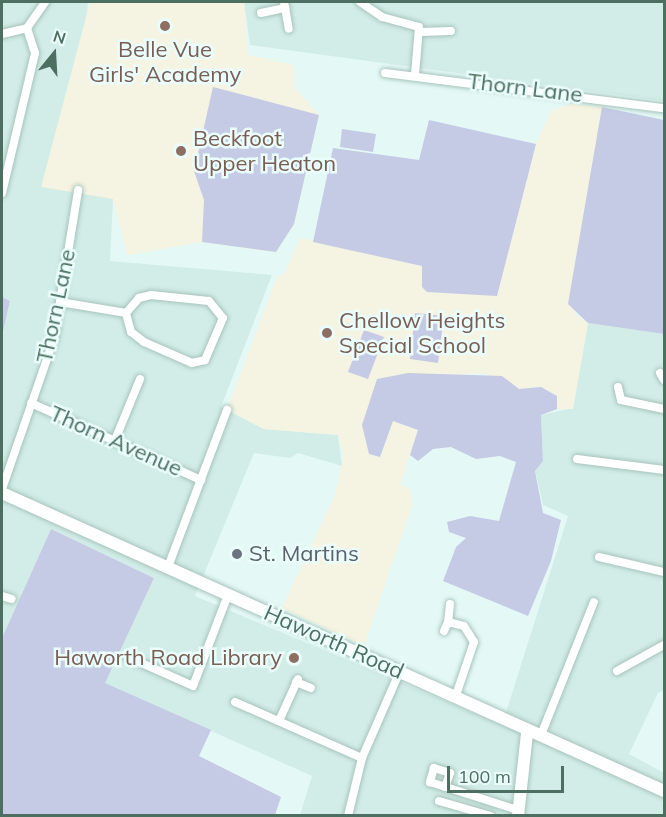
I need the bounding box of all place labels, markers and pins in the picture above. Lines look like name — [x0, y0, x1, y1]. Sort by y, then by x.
marker: Belle Vue Girls' Academy — [158, 19, 172, 33]
place label: Belle Vue Girls' Academy — [89, 36, 241, 88]
place label: Beckfoot Upper Heaton — [193, 125, 336, 176]
marker: Beckfoot Upper Heaton — [174, 144, 188, 158]
place label: Chellow Heights Special School — [339, 307, 505, 358]
marker: Chellow Heights Special School — [320, 326, 334, 340]
place label: St. Martins — [249, 541, 359, 567]
marker: St. Martins — [230, 547, 244, 561]
place label: Haworth Road Library — [54, 645, 282, 671]
marker: Haworth Road Library — [287, 651, 301, 665]

